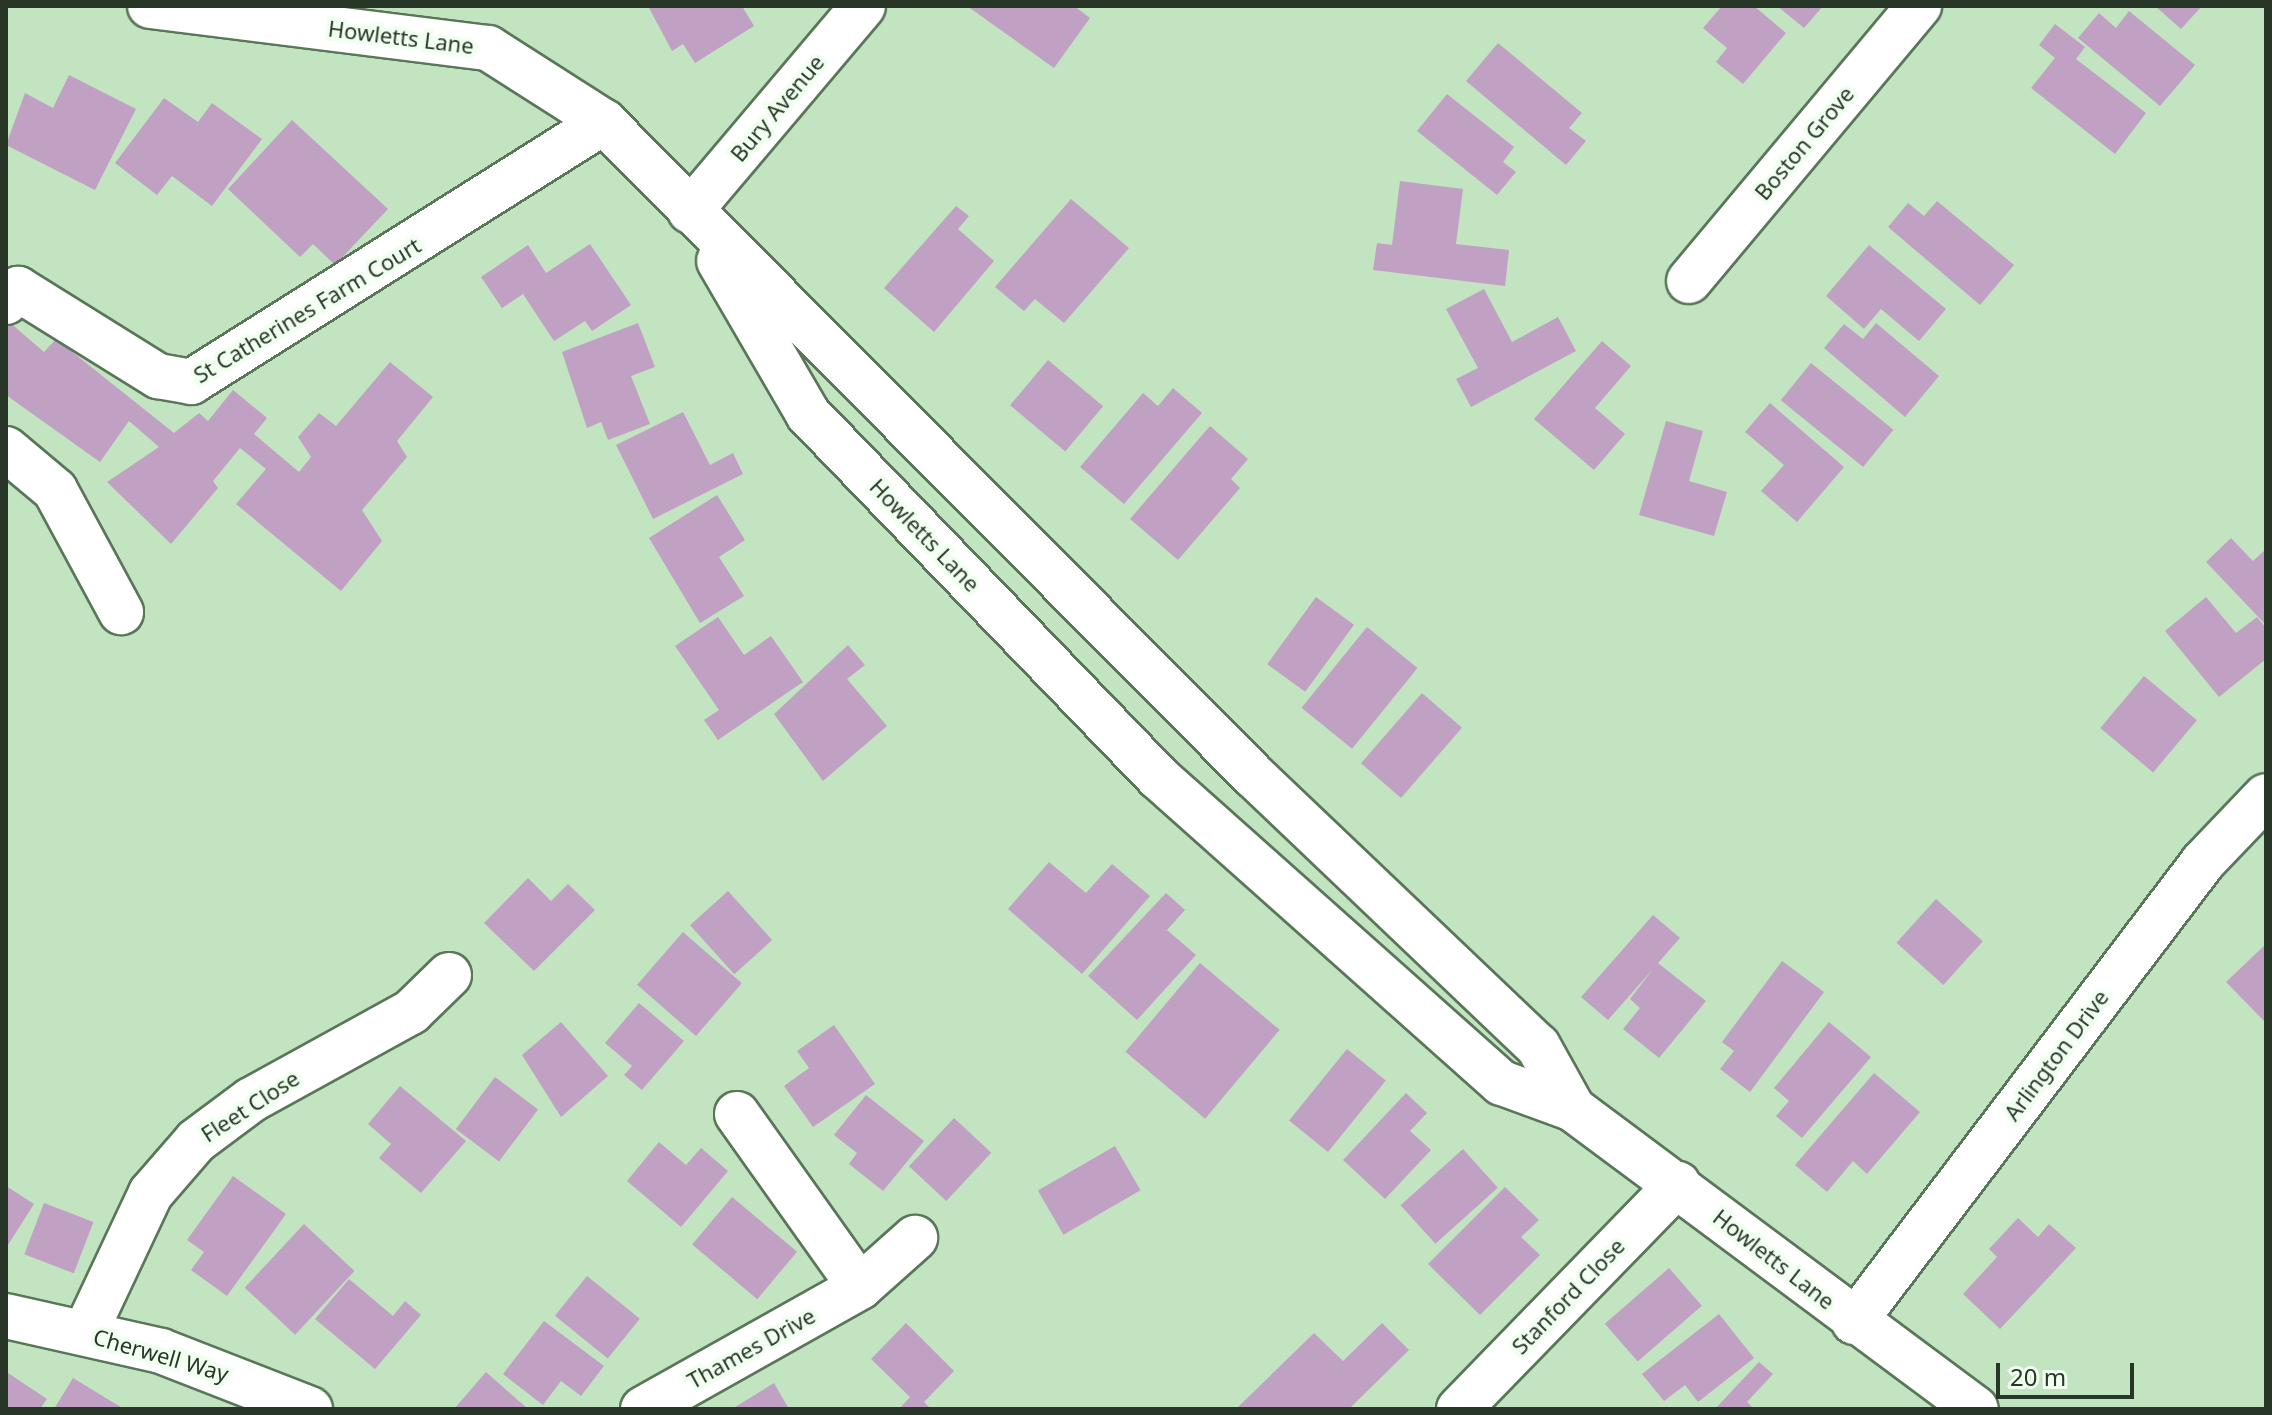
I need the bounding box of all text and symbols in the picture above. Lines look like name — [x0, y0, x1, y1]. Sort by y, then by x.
street label: Howletts Lane — [327, 15, 475, 59]
street label: Bury Avenue — [725, 49, 829, 167]
street label: Boston Grove — [1749, 81, 1859, 205]
street label: St Catherines Farm Court — [189, 232, 425, 388]
street label: Howletts Lane — [865, 473, 985, 597]
street label: Arlington Drive — [1998, 985, 2114, 1125]
street label: Fleet Close — [196, 1065, 304, 1147]
street label: Howletts Lane — [1708, 1203, 1840, 1315]
street label: Stanford Close — [1506, 1233, 1630, 1359]
street label: Thames Drive — [683, 1302, 819, 1394]
street label: Cherwell Way — [90, 1323, 232, 1387]
scale bar — [2000, 1347, 2138, 1397]
text: 20 m — [2010, 1360, 2066, 1393]

